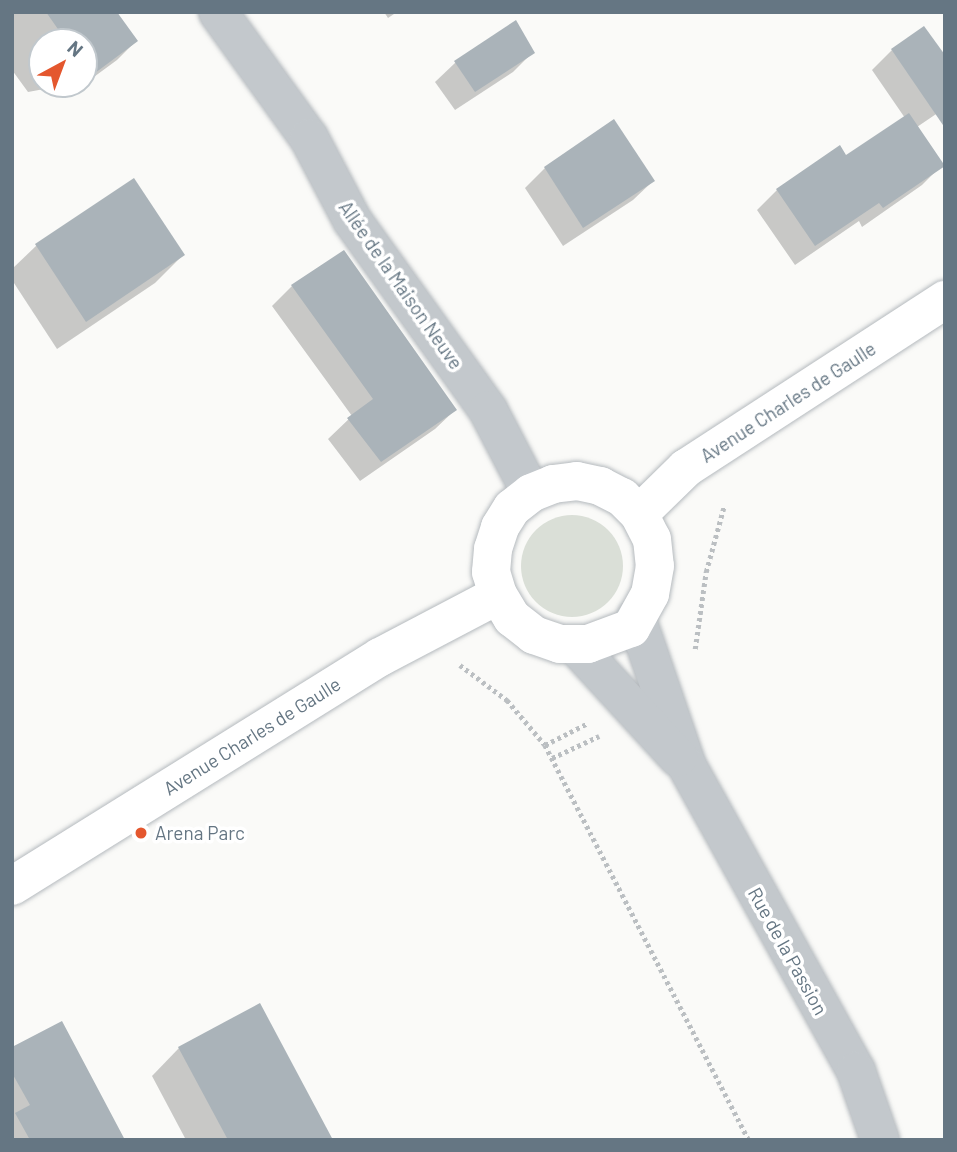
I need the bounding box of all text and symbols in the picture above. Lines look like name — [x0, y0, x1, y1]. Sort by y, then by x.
north arrow — [28, 28, 98, 98]
text: N — [63, 35, 88, 61]
street label: Allée de la Maison Neuve — [334, 196, 468, 374]
street label: Avenue Charles de Gaulle — [696, 337, 880, 467]
street label: Avenue Charles de Gaulle — [159, 672, 345, 800]
place label: Arena Parc — [155, 822, 245, 844]
marker: Arena Parc — [133, 825, 149, 841]
street label: Rue de la Passion — [744, 883, 832, 1019]

